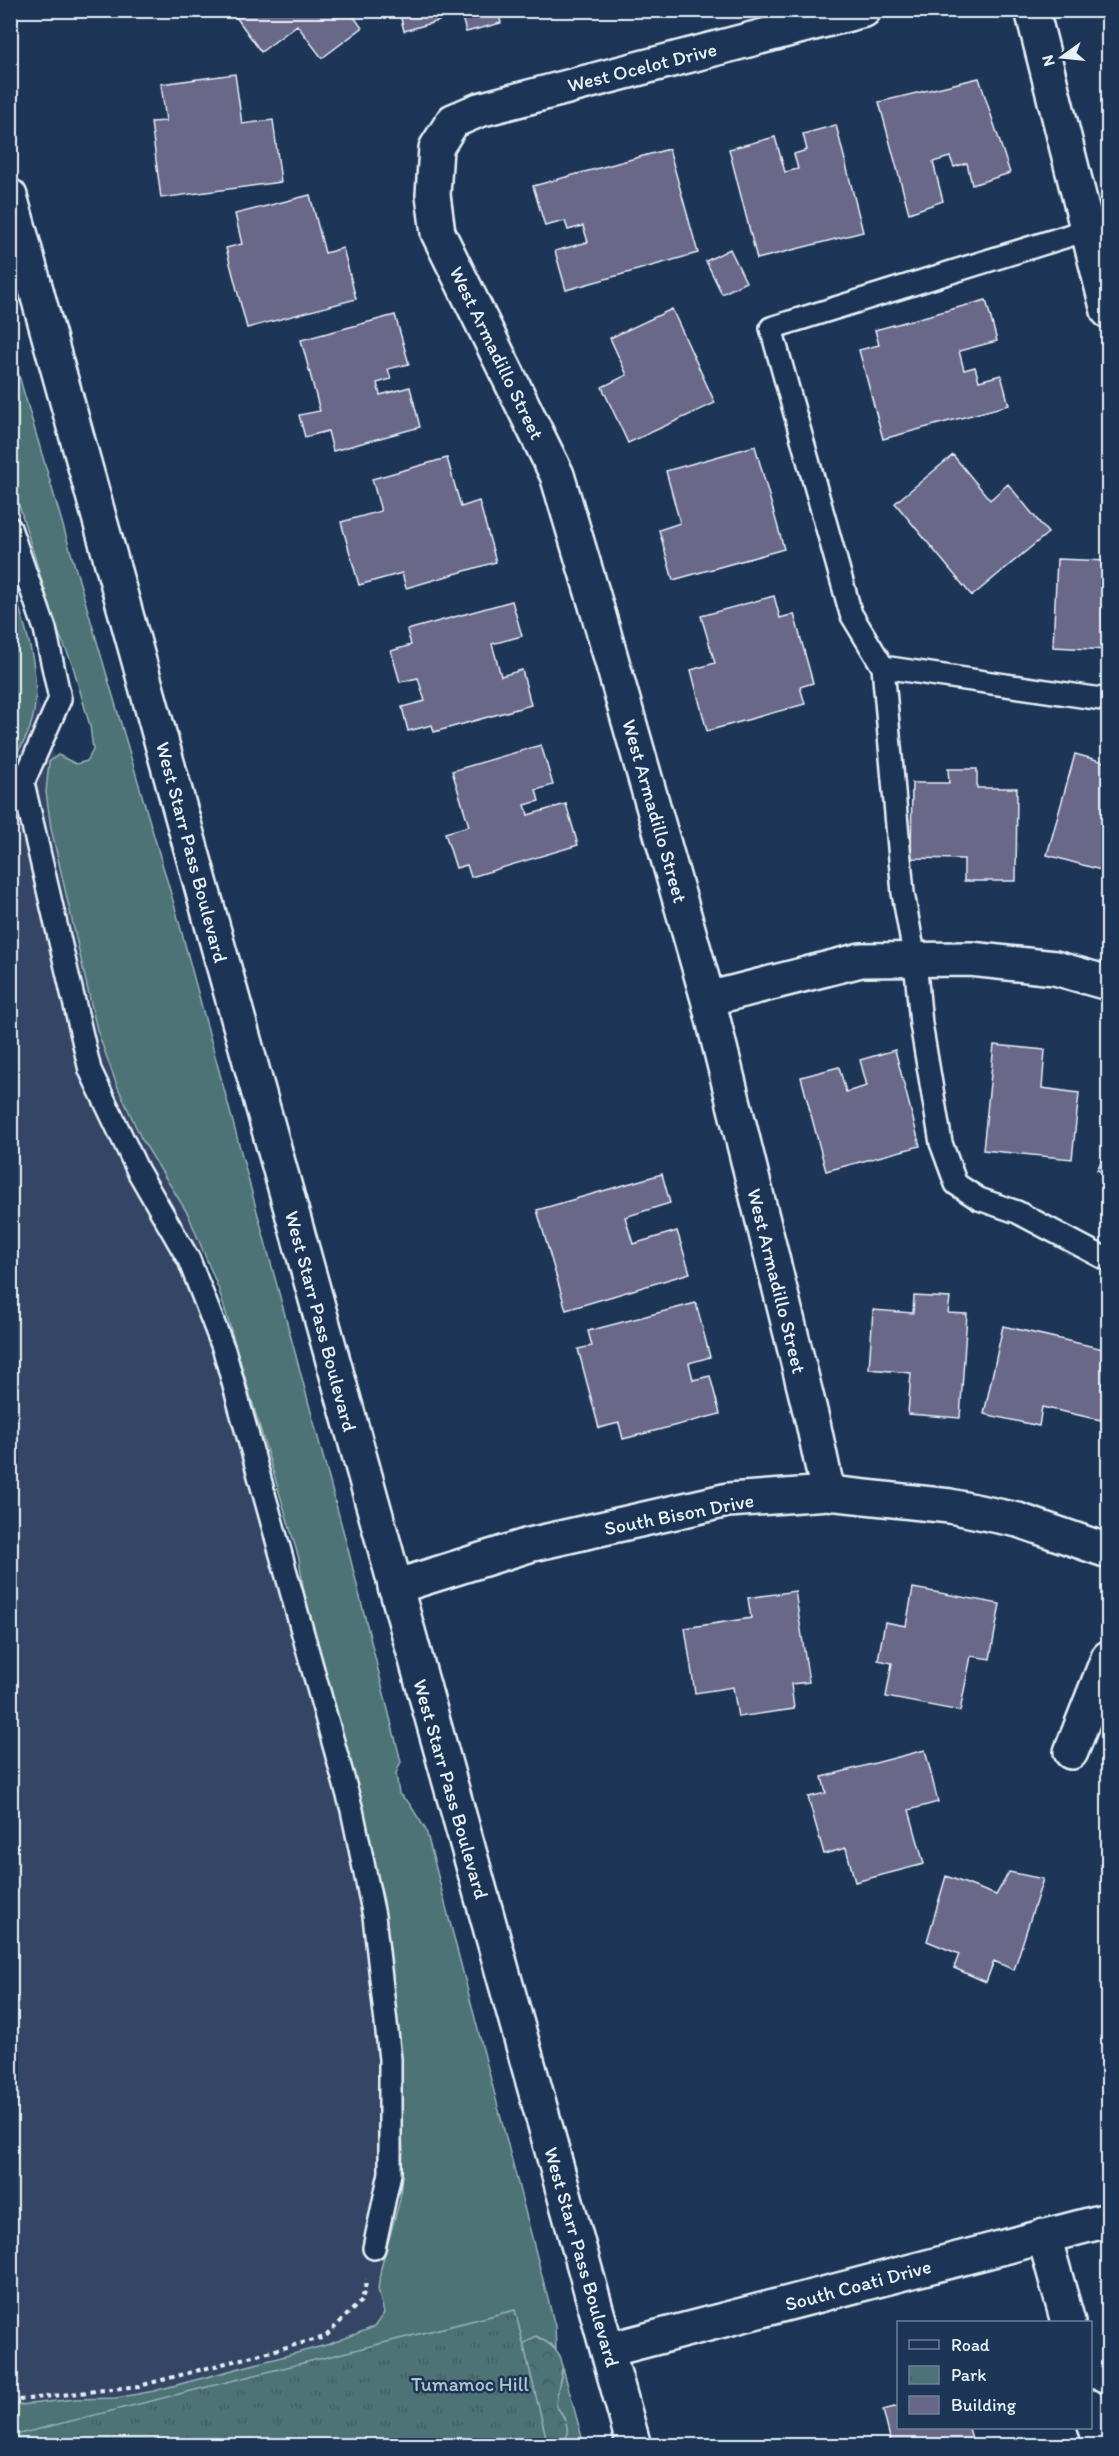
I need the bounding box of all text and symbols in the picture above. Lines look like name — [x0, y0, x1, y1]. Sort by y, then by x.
north arrow — [1032, 27, 1092, 87]
street label: West Ocelot Drive — [565, 37, 719, 97]
text: N — [1037, 53, 1059, 68]
street label: West Armadillo Street — [445, 262, 549, 444]
street label: West Armadillo Street — [617, 716, 693, 906]
street label: West Starr Pass Boulevard — [151, 739, 233, 965]
street label: West Armadillo Street — [742, 1186, 812, 1376]
street label: West Starr Pass Boulevard — [280, 1208, 362, 1434]
street label: South Bison Drive — [602, 1488, 756, 1540]
street label: West Starr Pass Boulevard — [408, 1676, 494, 1902]
street label: West Starr Pass Boulevard — [539, 2144, 625, 2370]
street label: South Coati Drive — [782, 2254, 934, 2316]
legend — [897, 2321, 1092, 2429]
text: Road — [951, 2334, 990, 2356]
text: Park — [951, 2364, 986, 2386]
park label: Tumamoc Hill — [411, 2372, 529, 2396]
text: Building — [951, 2394, 1017, 2416]

